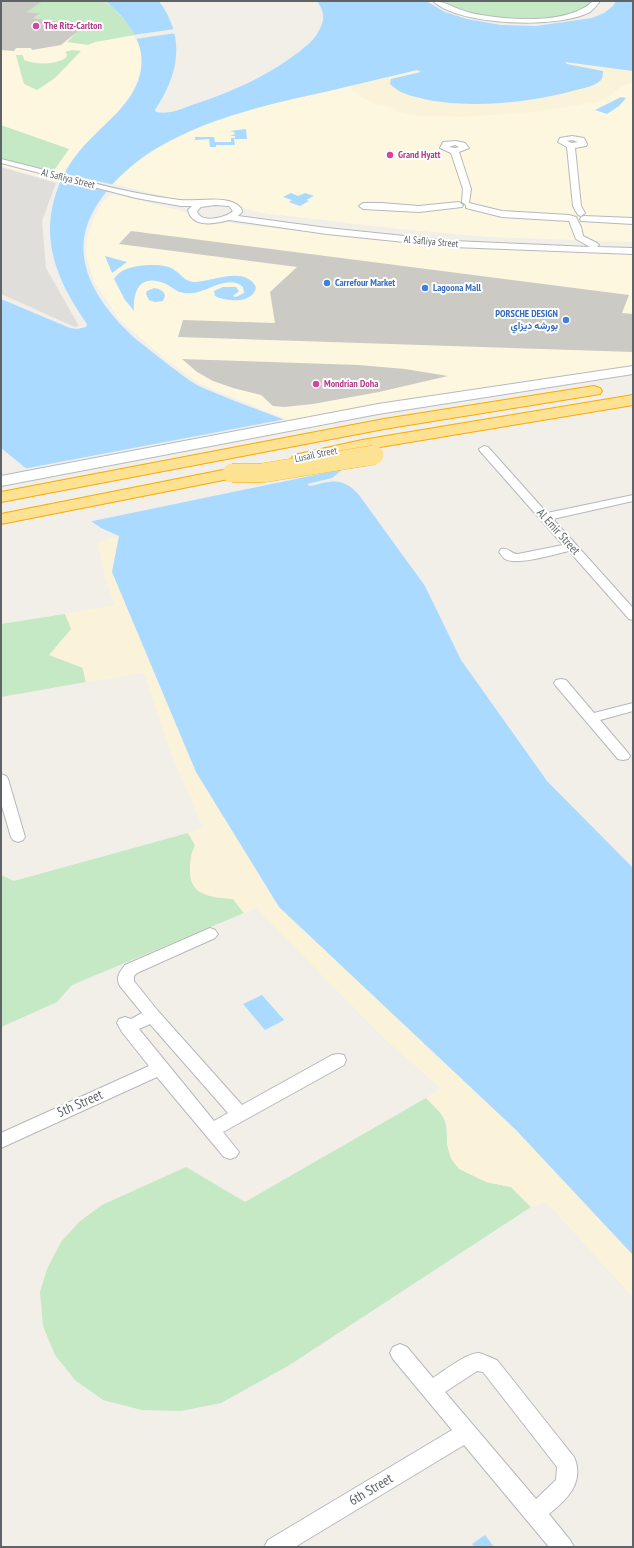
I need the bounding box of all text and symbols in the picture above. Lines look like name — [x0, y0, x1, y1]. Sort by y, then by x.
place label: The Ritz-Carlton — [44, 20, 102, 32]
marker: The Ritz-Carlton — [31, 21, 41, 31]
place label: Grand Hyatt — [398, 149, 440, 161]
marker: Grand Hyatt — [385, 150, 395, 160]
street label: Al Safliya Street — [40, 167, 96, 191]
street label: Al Safliya Street — [403, 234, 459, 250]
place label: Carrefour Market — [335, 277, 395, 289]
marker: Carrefour Market — [322, 278, 332, 288]
place label: Lagoona Mall — [433, 282, 481, 294]
marker: Lagoona Mall — [420, 283, 430, 293]
place label: PORSCHE DESIGN بورشه ديزاي — [495, 308, 558, 332]
marker: PORSCHE DESIGN بورشه ديزاي — [561, 315, 571, 325]
place label: Mondrian Doha — [324, 378, 378, 390]
marker: Mondrian Doha — [311, 379, 321, 389]
street label: Lusail Street — [294, 445, 338, 465]
street label: Al Emir Street — [533, 506, 583, 558]
street label: 5th Street — [55, 1087, 105, 1121]
street label: 6th Street — [346, 1470, 396, 1510]

